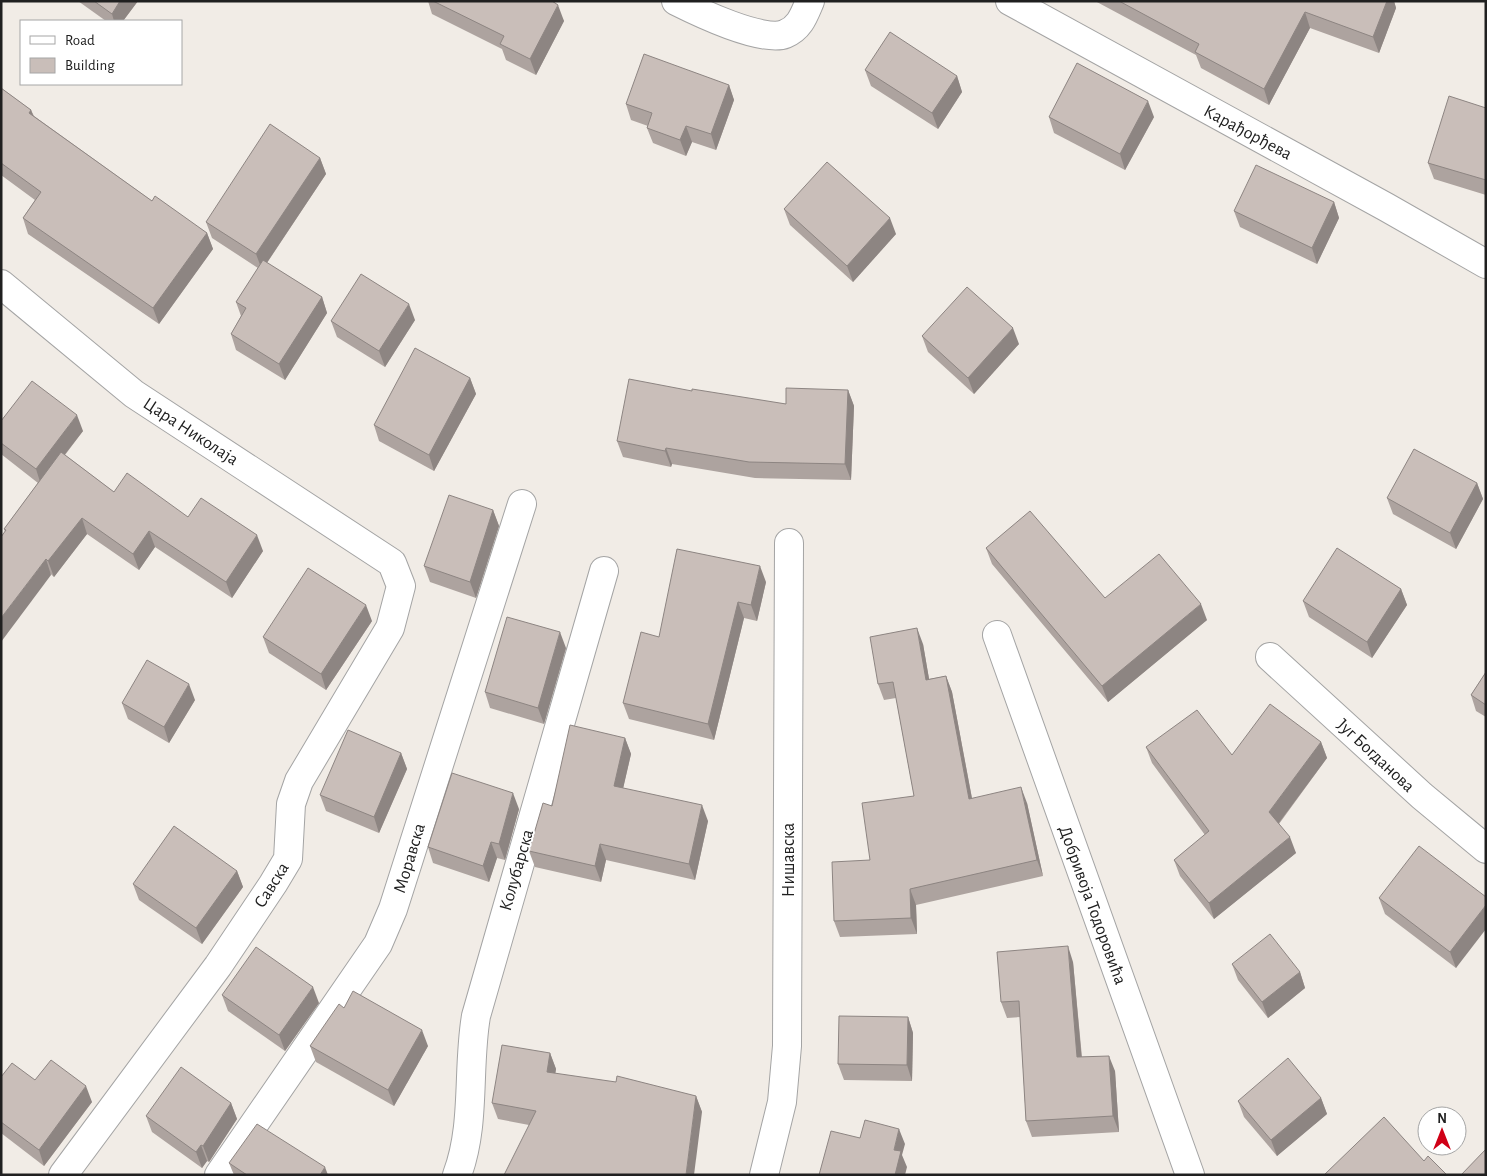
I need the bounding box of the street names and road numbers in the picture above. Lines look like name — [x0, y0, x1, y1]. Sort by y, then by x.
street label: Карађорђева — [1200, 102, 1295, 164]
street label: Цара Николаја — [140, 394, 241, 469]
street label: Југ Богданова — [1333, 715, 1418, 796]
street label: Моравска — [391, 821, 429, 895]
street label: Нишавска — [780, 823, 798, 897]
street label: Добривоја Тодоровића — [1055, 823, 1130, 987]
street label: Колубарска — [496, 827, 537, 913]
street label: Савска — [251, 860, 293, 911]

